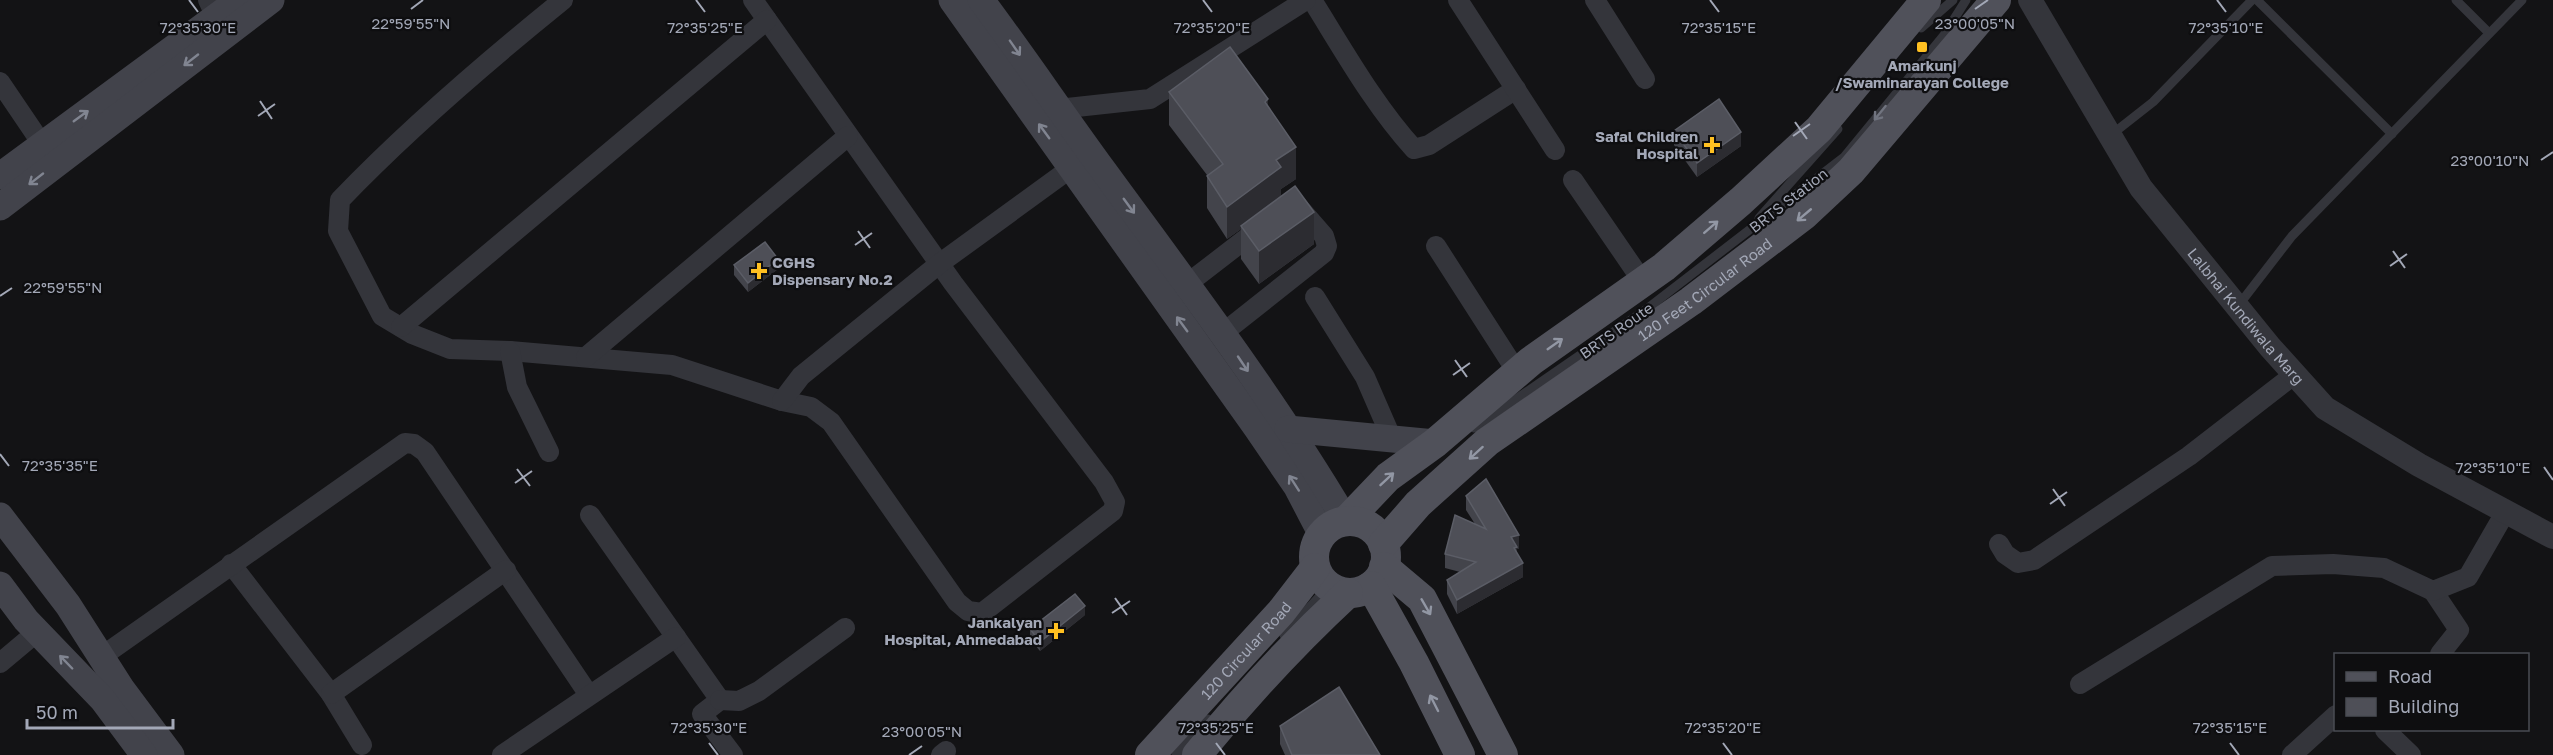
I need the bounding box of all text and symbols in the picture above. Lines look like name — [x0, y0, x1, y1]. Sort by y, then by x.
text: 22°59'55"N — [372, 14, 450, 32]
text: 23°00'05"N — [1935, 14, 2015, 32]
text: 72°35'30"E — [160, 18, 236, 36]
text: 72°35'25"E — [667, 18, 743, 36]
text: 72°35'20"E — [1174, 18, 1250, 36]
text: 72°35'15"E — [1682, 18, 1756, 36]
text: 72°35'10"E — [2189, 18, 2263, 36]
one-way arrow — [1009, 39, 1021, 56]
marker: Amarkunj /Swaminarayan College — [1915, 40, 1929, 54]
one-way arrow — [183, 54, 199, 67]
place label: Amarkunj /Swaminarayan College — [1835, 56, 2009, 91]
one-way arrow — [1873, 105, 1886, 121]
one-way arrow — [73, 110, 89, 123]
one-way arrow — [1038, 123, 1050, 139]
place label: Safal Children Hospital — [1595, 127, 1698, 162]
marker: Safal Children Hospital — [1703, 136, 1721, 154]
text: 23°00'10"N — [2450, 151, 2530, 169]
street label: BRTS Station — [1745, 164, 1831, 236]
one-way arrow — [28, 172, 44, 185]
one-way arrow — [1123, 197, 1135, 213]
one-way arrow — [1796, 209, 1812, 222]
one-way arrow — [1703, 220, 1718, 234]
street label: 120 Feet Circular Road — [1634, 234, 1775, 344]
street label: Lalbhai Kundiwala Marg — [2184, 244, 2308, 388]
place label: CGHS Dispensary No.2 — [772, 253, 893, 288]
marker: CGHS Dispensary No.2 — [750, 262, 768, 280]
text: 22°59'55"N — [24, 278, 102, 296]
street label: BRTS Route — [1576, 298, 1656, 362]
one-way arrow — [1176, 316, 1188, 332]
one-way arrow — [1546, 338, 1563, 350]
one-way arrow — [1238, 355, 1250, 372]
one-way arrow — [1468, 446, 1483, 460]
text: 72°35'35"E — [22, 456, 98, 474]
text: 72°35'10"E — [2456, 458, 2530, 476]
one-way arrow — [1379, 472, 1394, 486]
one-way arrow — [1288, 475, 1300, 492]
street label: 120 Circular Road — [1197, 598, 1295, 703]
one-way arrow — [1420, 598, 1432, 615]
place label: Jankalyan Hospital, Ahmedabad — [884, 613, 1042, 648]
marker: Jankalyan Hospital, Ahmedabad — [1047, 622, 1065, 640]
legend — [2334, 653, 2529, 731]
one-way arrow — [59, 654, 74, 669]
text: Road — [2388, 665, 2432, 687]
scale bar — [27, 692, 172, 730]
one-way arrow — [1428, 694, 1439, 712]
text: Building — [2388, 695, 2459, 717]
text: 50 m — [36, 701, 78, 723]
text: 72°35'30"E — [671, 718, 747, 736]
text: 72°35'25"E — [1178, 718, 1254, 736]
text: 72°35'20"E — [1685, 718, 1761, 736]
text: 72°35'15"E — [2193, 718, 2267, 736]
text: 23°00'05"N — [882, 722, 962, 740]

